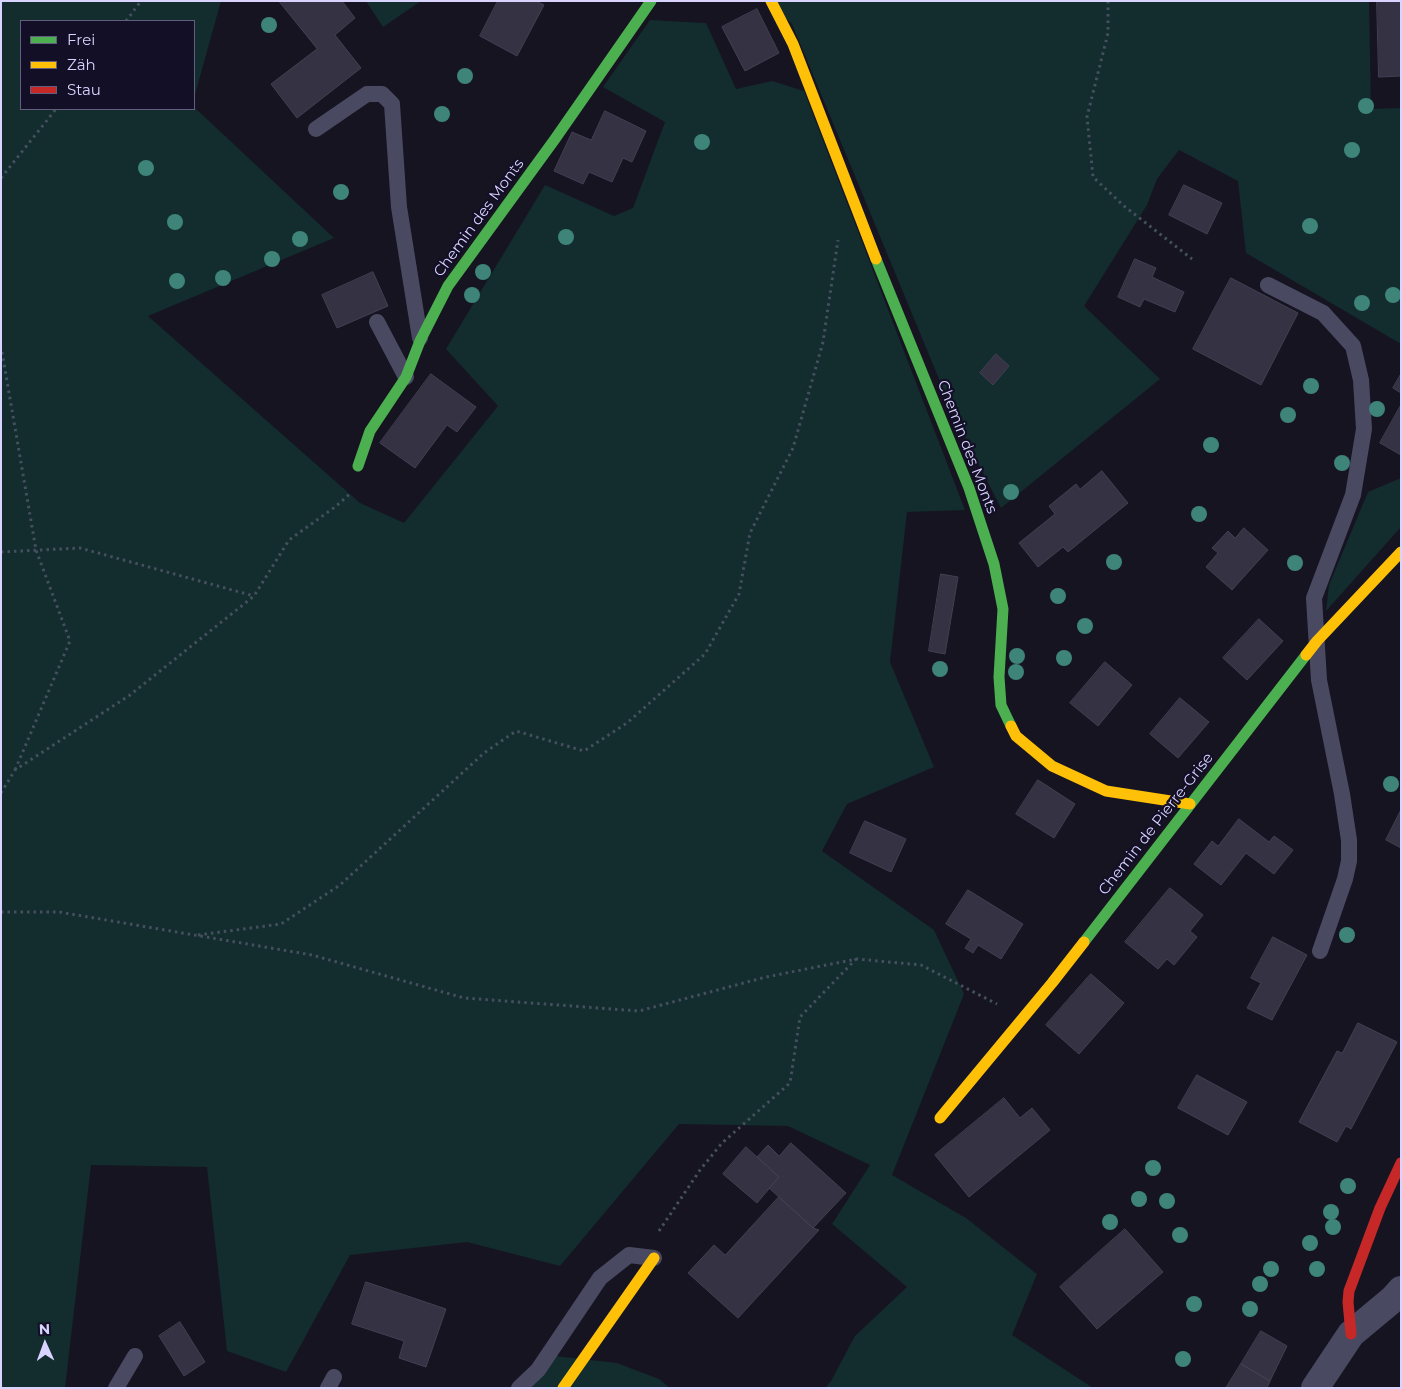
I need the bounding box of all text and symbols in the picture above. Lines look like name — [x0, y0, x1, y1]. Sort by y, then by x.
legend — [20, 20, 195, 110]
text: Frei — [67, 30, 95, 49]
text: Zäh — [67, 55, 96, 74]
text: Stau — [67, 80, 101, 99]
street label: Chemin des Monts — [430, 155, 528, 281]
street label: Chemin des Monts — [933, 378, 1001, 516]
street label: Chemin de Pierre-Grise — [1095, 749, 1217, 899]
north arrow — [20, 1319, 70, 1369]
text: N — [39, 1320, 50, 1338]

